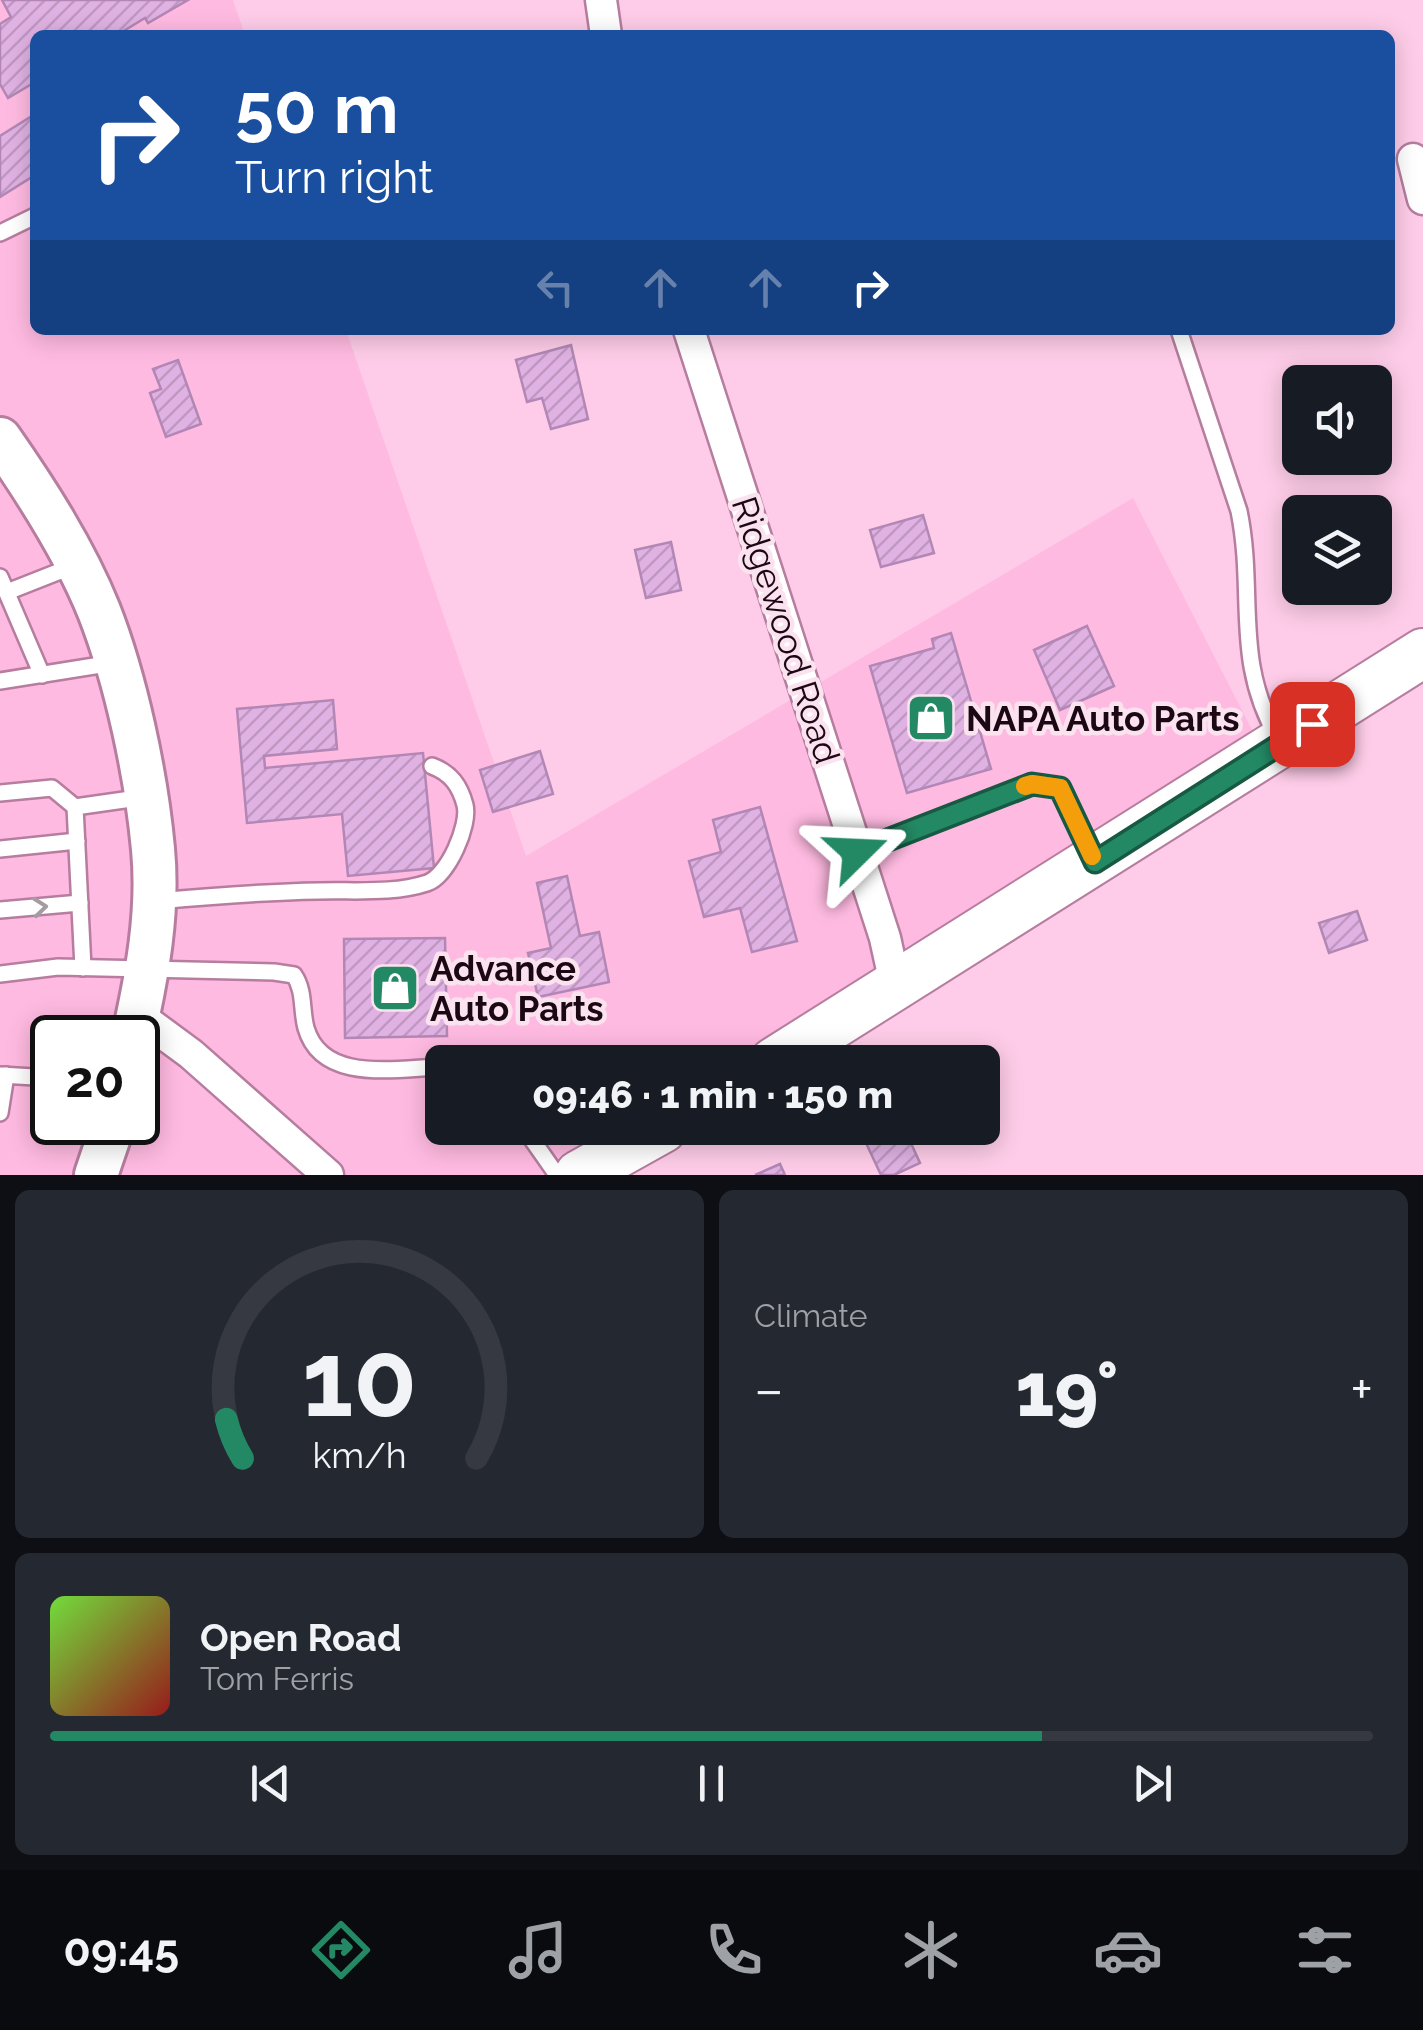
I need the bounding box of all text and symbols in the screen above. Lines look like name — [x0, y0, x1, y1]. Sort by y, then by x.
text: 50 m — [235, 67, 399, 149]
icon: right — [70, 70, 200, 200]
text: Turn right — [235, 151, 433, 204]
icon: left — [528, 260, 583, 315]
icon: ahead — [633, 260, 688, 315]
icon: ahead — [738, 260, 793, 315]
icon: right — [843, 260, 898, 315]
map controls — [1282, 365, 1392, 605]
button: sound — [1282, 365, 1392, 475]
street label: Ridgewood Road — [724, 492, 848, 768]
button: layers — [1282, 495, 1392, 605]
pin — [1270, 682, 1355, 767]
shop icon: NAPA Auto Parts — [905, 692, 957, 744]
icon: arrive — [1285, 697, 1340, 752]
place label: NAPA Auto Parts — [966, 698, 1240, 739]
position arrow — [805, 800, 909, 904]
one-way arrow — [32, 896, 48, 918]
place label: Advance Auto Parts — [430, 948, 604, 1029]
shop icon: Advance Auto Parts — [369, 962, 421, 1014]
speed limit sign: 20 — [30, 1015, 160, 1145]
text: 09:46 · 1 min · 150 m — [532, 1072, 893, 1117]
text: Climate — [754, 1297, 868, 1334]
text: 10 — [302, 1318, 417, 1440]
text: 19° — [1015, 1345, 1118, 1434]
text: − — [754, 1357, 784, 1422]
text: + — [1350, 1357, 1373, 1422]
text: km/h — [312, 1434, 407, 1476]
text: Open Road — [200, 1615, 401, 1660]
text: Tom Ferris — [200, 1660, 354, 1697]
icon: previous — [243, 1756, 298, 1811]
icon: pause — [684, 1756, 739, 1811]
icon: next — [1125, 1756, 1180, 1811]
icon: directions — [306, 1915, 376, 1985]
icon: music — [503, 1915, 573, 1985]
icon: phone — [699, 1915, 769, 1985]
icon: climate — [896, 1915, 966, 1985]
icon: car — [1093, 1915, 1163, 1985]
icon: filters — [1290, 1915, 1360, 1985]
text: 09:45 — [63, 1924, 179, 1977]

